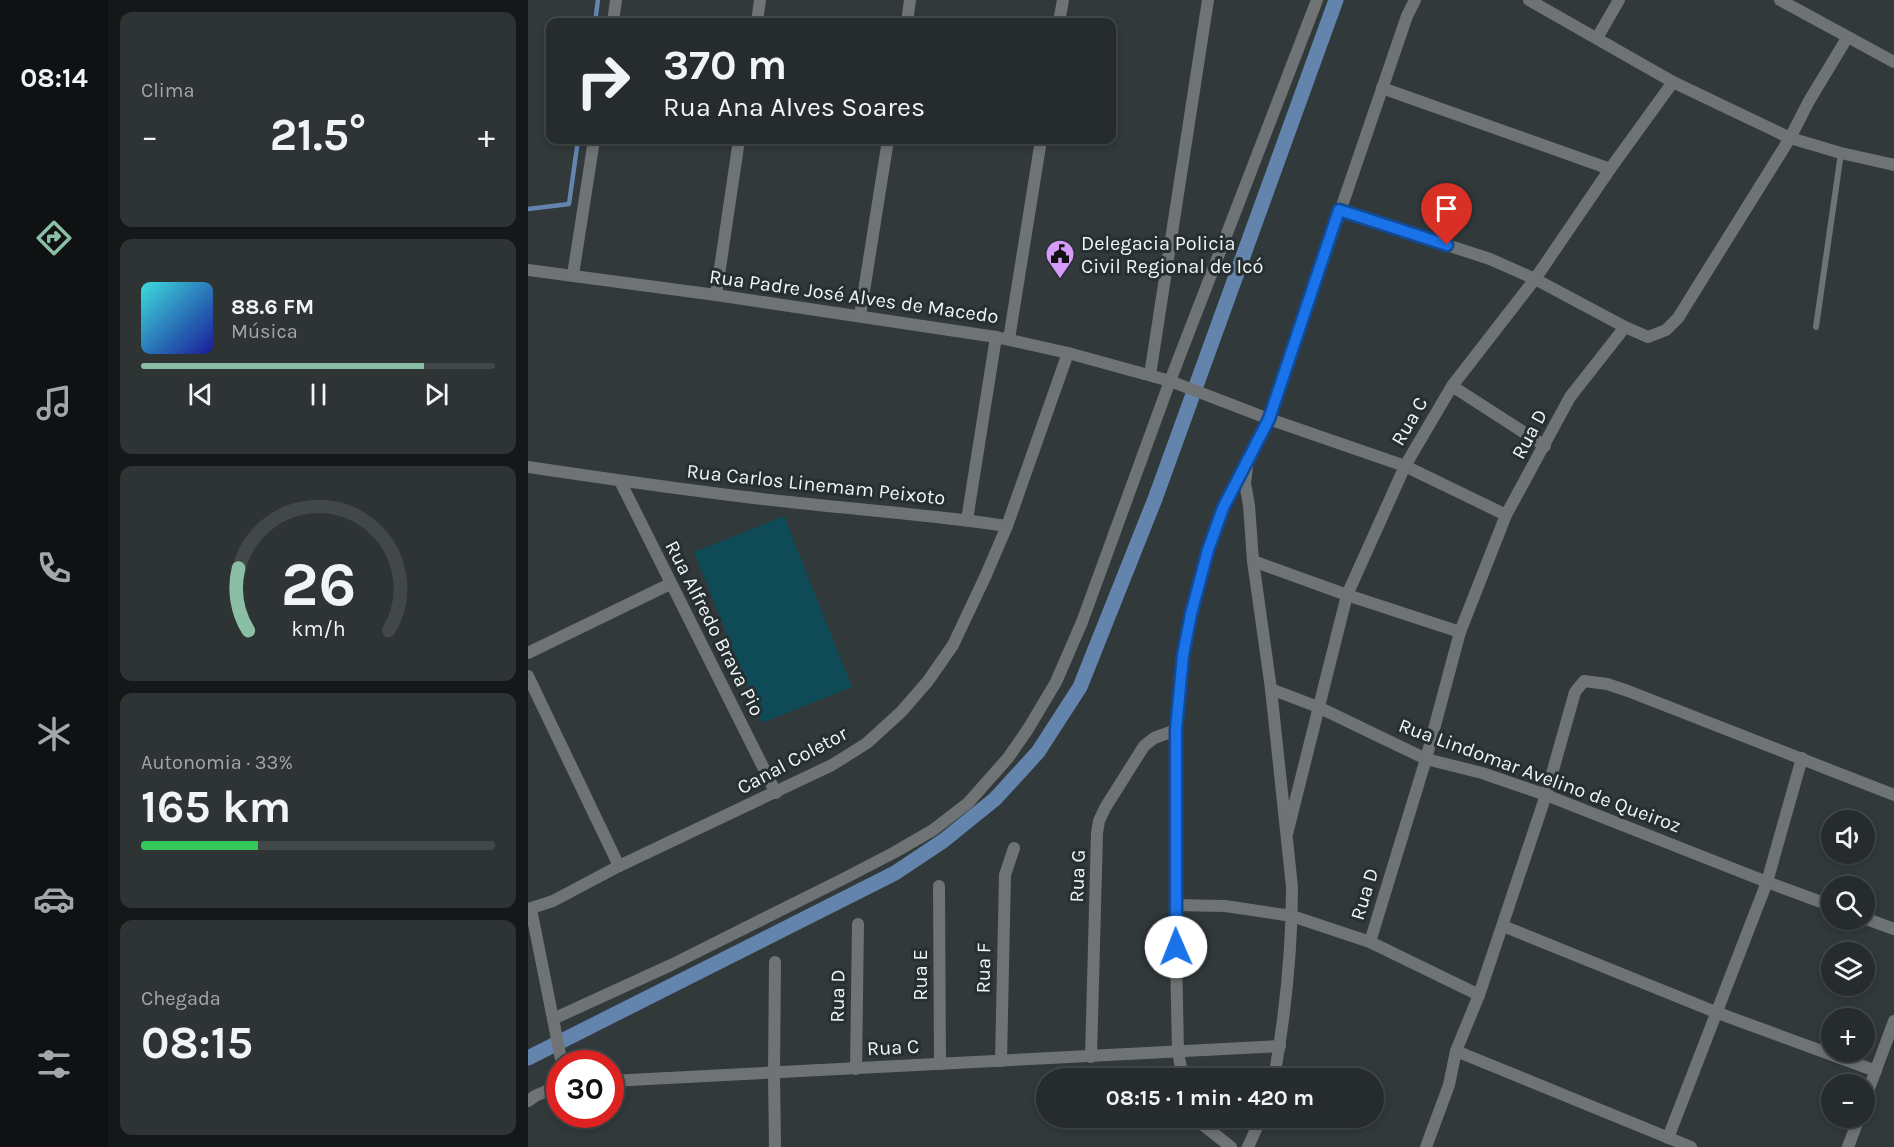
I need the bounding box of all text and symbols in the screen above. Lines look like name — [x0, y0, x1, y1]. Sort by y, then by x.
text: 370 m — [663, 40, 787, 90]
icon: right — [564, 42, 642, 120]
text: 08:14 — [20, 62, 88, 94]
text: Clima — [141, 79, 195, 102]
text: Rua Ana Alves Soares — [663, 91, 925, 123]
text: 21.5° — [270, 109, 366, 161]
text: − — [141, 117, 158, 155]
text: + — [478, 117, 495, 155]
pin — [1421, 183, 1472, 245]
icon: arrive — [1430, 192, 1463, 225]
icon: directions — [33, 217, 75, 259]
place label: Delegacia Policia Civil Regional de Icó — [1081, 232, 1263, 278]
public building icon: Delegacia Policia Civil Regional de Icó — [1044, 238, 1076, 280]
street label: Rua Padre José Alves de Macedo — [708, 265, 1000, 328]
text: 88.6 FM — [231, 294, 314, 320]
text: Música — [231, 320, 298, 343]
icon: previous — [184, 378, 217, 411]
icon: pause — [302, 378, 335, 411]
icon: next — [420, 378, 453, 411]
icon: music — [33, 382, 75, 424]
street label: Rua C — [1386, 393, 1432, 450]
street label: Rua D — [1507, 405, 1552, 463]
street label: Rua Carlos Linemam Peixoto — [685, 459, 947, 510]
street label: Rua Alfredo Brava Pio — [660, 537, 769, 720]
icon: phone — [33, 547, 75, 589]
text: 26 — [280, 548, 356, 621]
text: km/h — [291, 616, 345, 641]
icon: climate — [33, 713, 75, 755]
street label: Rua Lindomar Avelino de Queiroz — [1396, 714, 1684, 837]
street label: Canal Coletor — [733, 721, 852, 799]
text: Autonomia · 33% — [141, 751, 293, 774]
text: 165 km — [141, 781, 291, 833]
map controls — [1821, 810, 1875, 1128]
button: sound — [1821, 810, 1875, 864]
street label: Rua G — [1065, 849, 1090, 903]
street label: Rua D — [1346, 865, 1383, 923]
button: search — [1821, 876, 1875, 930]
icon: car — [33, 878, 75, 920]
position arrow — [1144, 915, 1208, 979]
button: layers — [1821, 942, 1875, 996]
street label: Rua F — [972, 943, 995, 994]
street label: Rua E — [909, 949, 932, 1001]
street label: Rua D — [826, 969, 849, 1023]
text: Chegada — [141, 987, 221, 1010]
button: + — [1821, 1008, 1875, 1062]
text: 08:15 — [141, 1017, 253, 1069]
street label: Rua C — [866, 1035, 920, 1060]
icon: filters — [33, 1043, 75, 1085]
speed limit sign: 30 — [546, 1050, 624, 1128]
button: − — [1821, 1074, 1875, 1128]
text: 08:15 · 1 min · 420 m — [1106, 1085, 1314, 1111]

